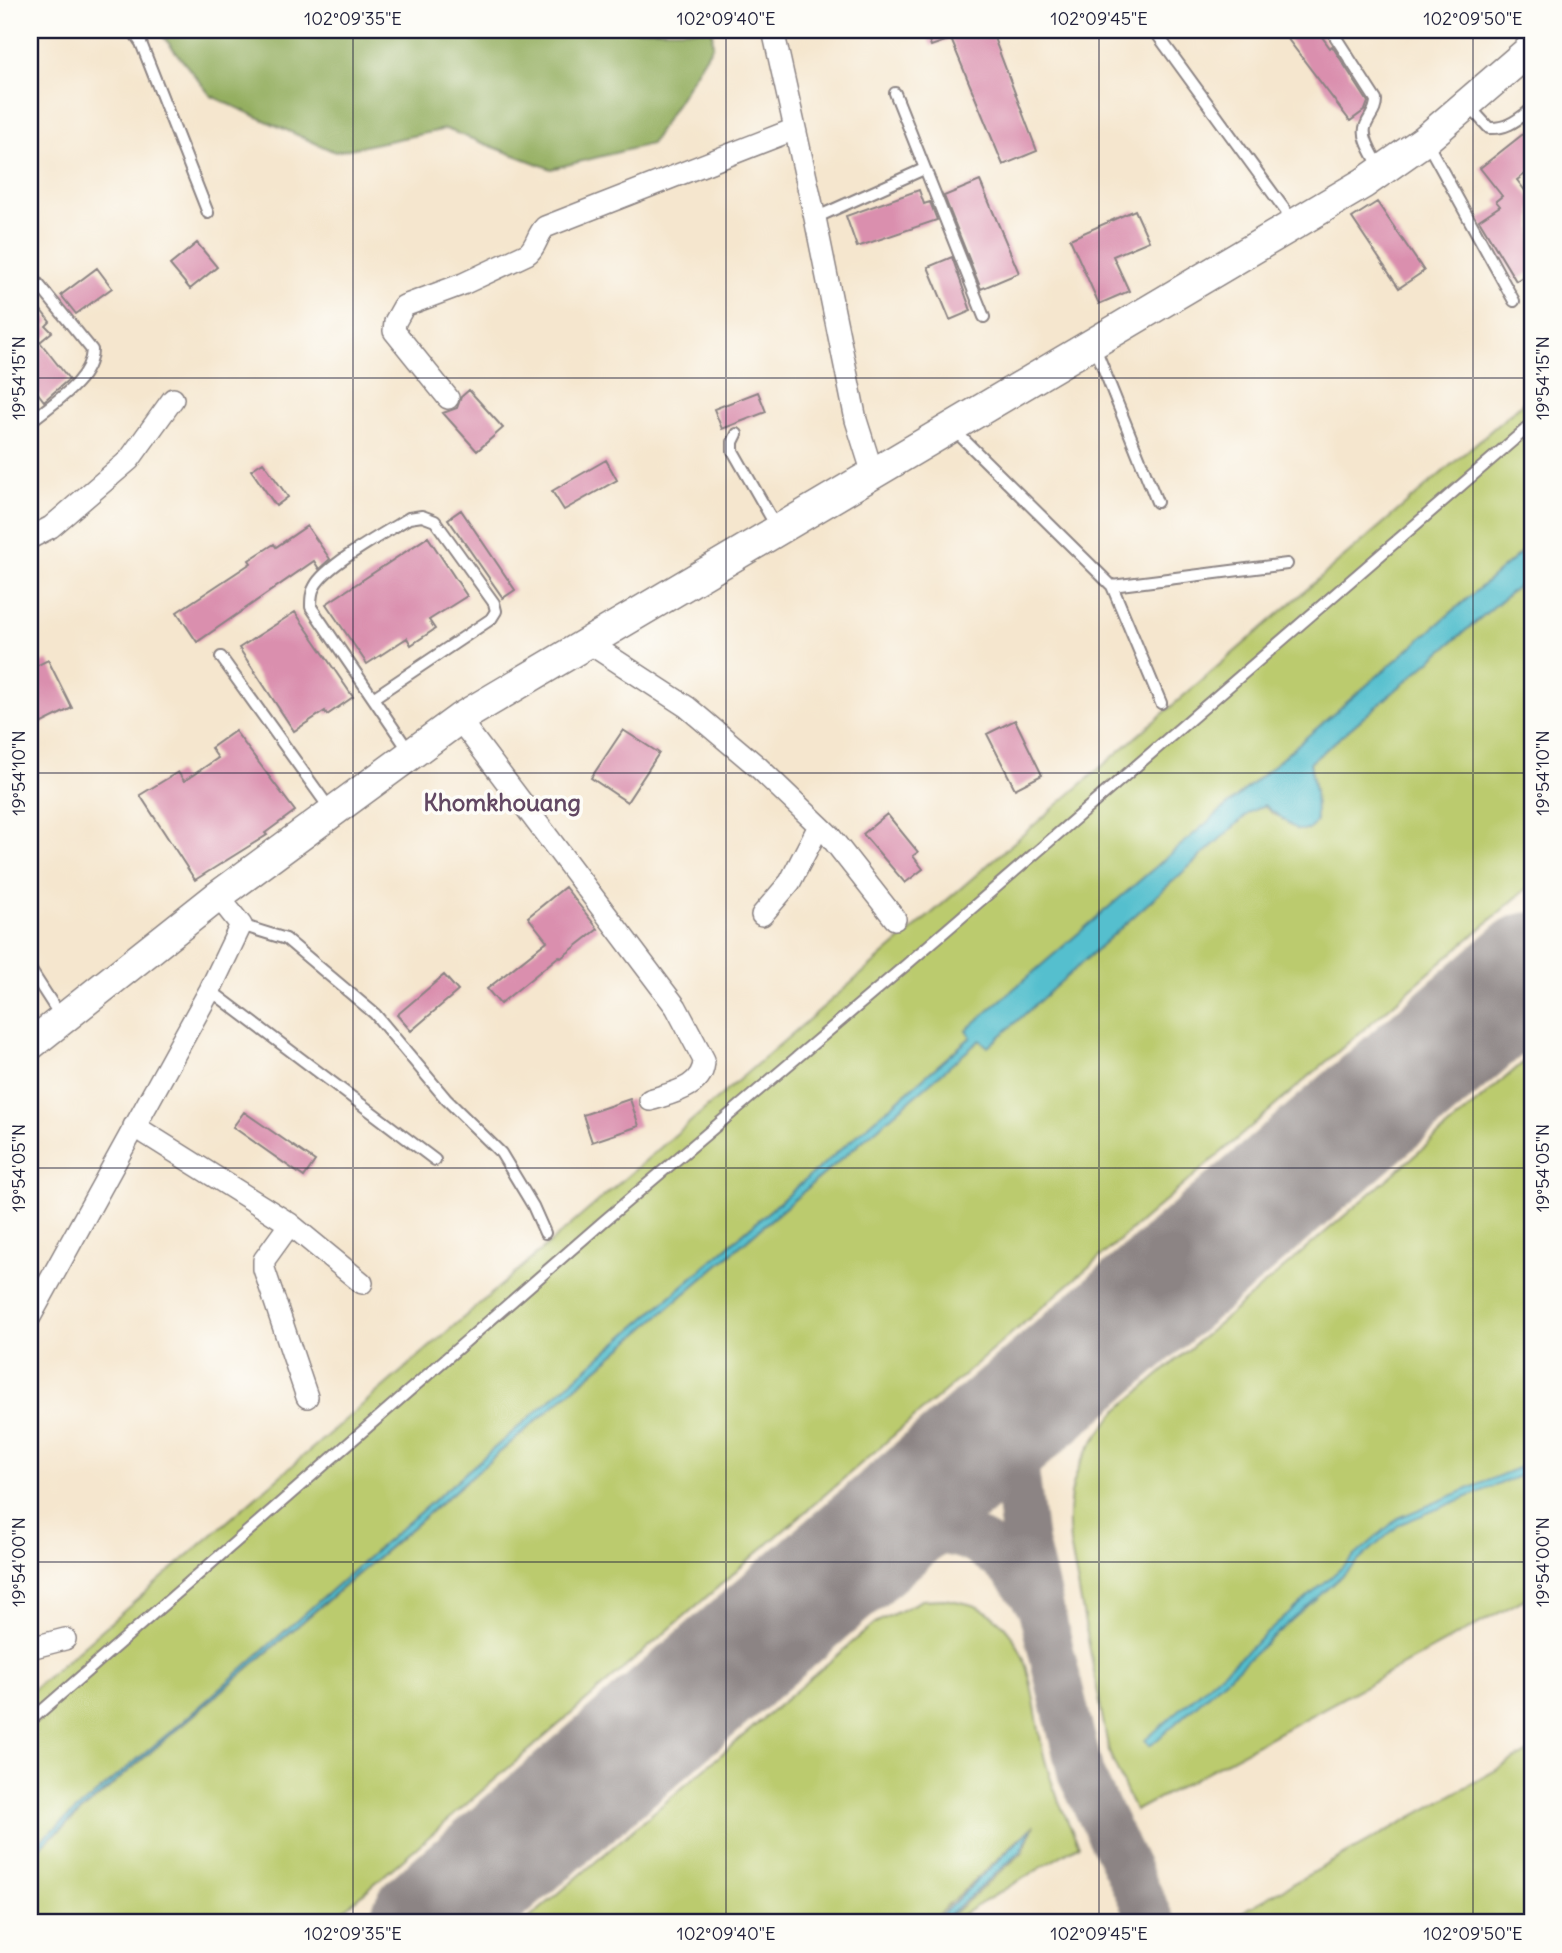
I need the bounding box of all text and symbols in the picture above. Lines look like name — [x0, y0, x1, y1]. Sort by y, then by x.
text: 102°09'35"E — [304, 7, 402, 30]
text: 102°09'40"E — [677, 7, 775, 30]
text: 102°09'45"E — [1050, 7, 1148, 30]
text: 102°09'50"E — [1423, 7, 1523, 30]
text: 19°54'15"N — [7, 336, 30, 420]
text: 19°54'15"N — [1531, 336, 1554, 420]
text: 19°54'10"N — [7, 730, 30, 816]
text: 19°54'10"N — [1531, 730, 1554, 816]
district label: Khomkhouang — [423, 787, 581, 817]
text: 19°54'05"N — [7, 1124, 30, 1212]
text: 19°54'05"N — [1531, 1124, 1554, 1212]
text: 19°54'00"N — [7, 1517, 30, 1607]
text: 19°54'00"N — [1531, 1517, 1554, 1607]
text: 102°09'35"E — [304, 1922, 402, 1945]
text: 102°09'40"E — [677, 1922, 775, 1945]
text: 102°09'45"E — [1050, 1922, 1148, 1945]
text: 102°09'50"E — [1423, 1922, 1523, 1945]

